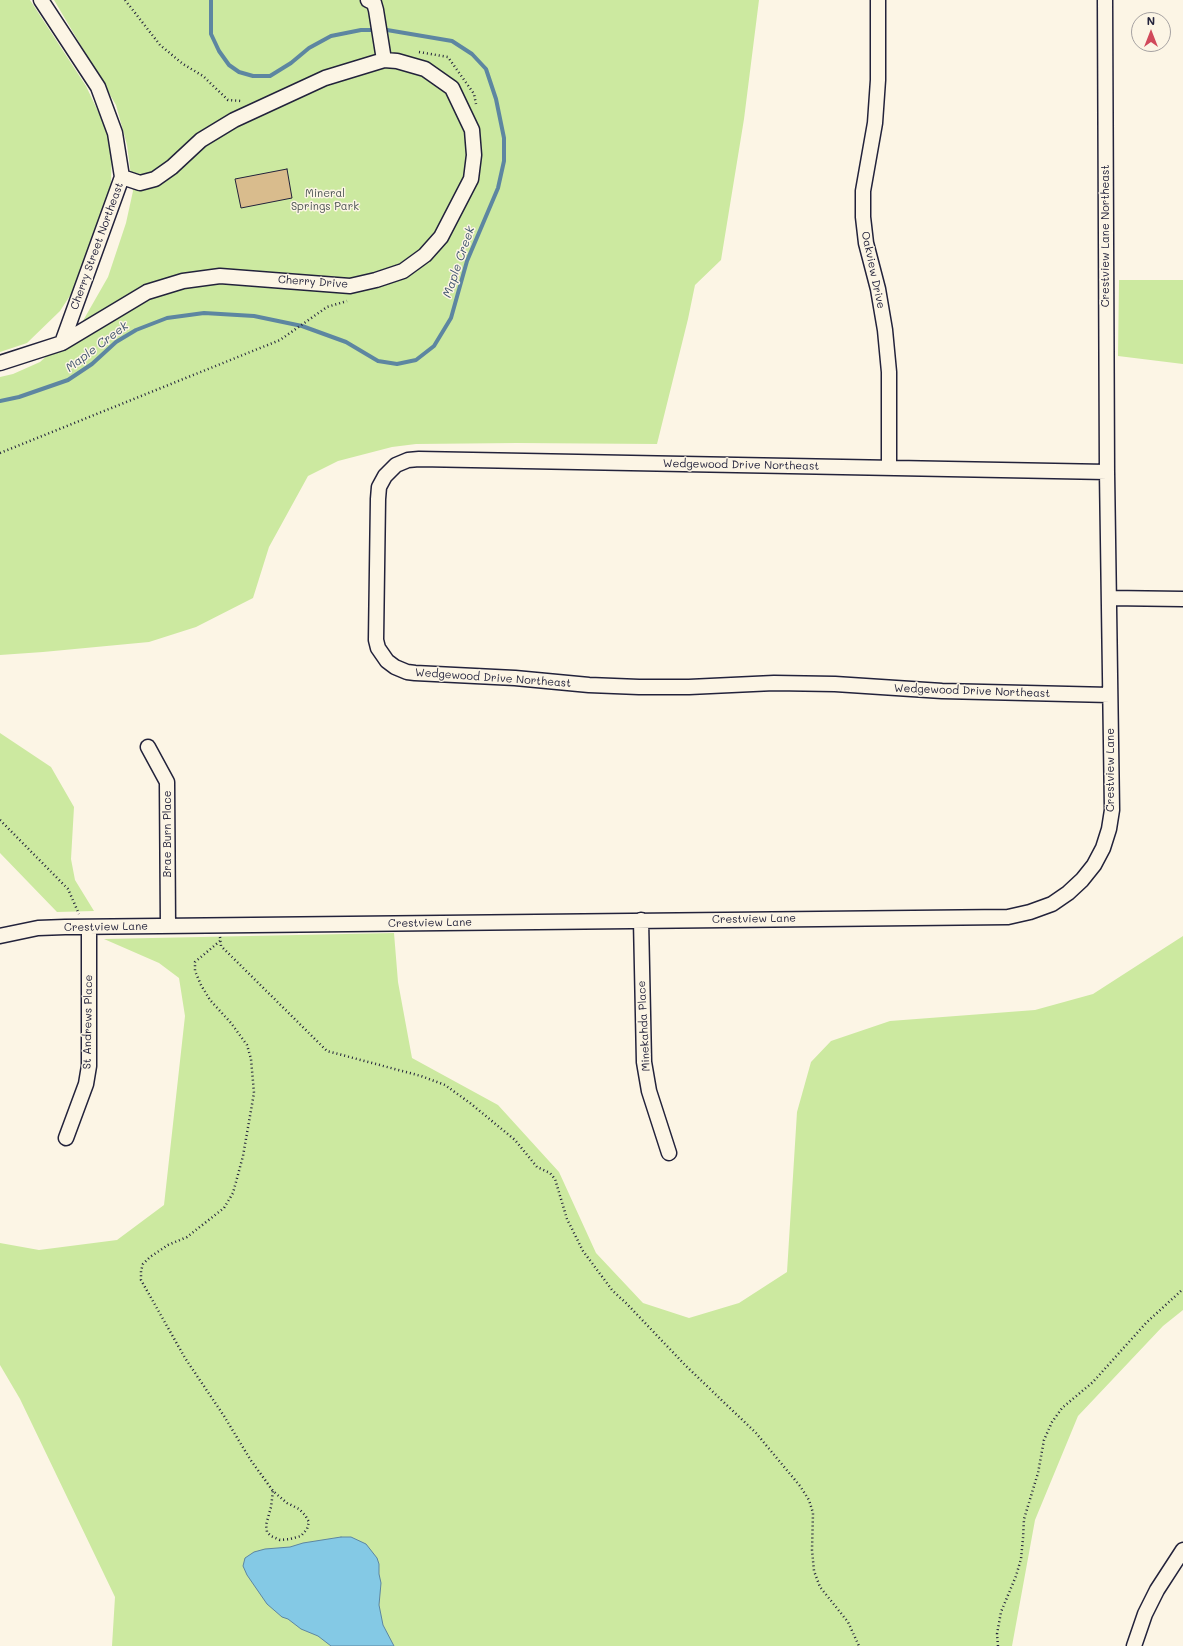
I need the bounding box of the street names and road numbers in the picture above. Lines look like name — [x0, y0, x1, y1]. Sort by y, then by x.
street label: Crestview Lane Northeast — [1099, 165, 1113, 307]
street label: Cherry Street Northeast — [68, 180, 126, 312]
street label: Oakview Drive — [858, 230, 888, 310]
street label: Cherry Drive — [278, 273, 348, 291]
street label: Wedgewood Drive Northeast — [663, 457, 819, 473]
street label: Wedgewood Drive Northeast — [415, 666, 571, 690]
street label: Wedgewood Drive Northeast — [894, 682, 1050, 700]
street label: Crestview Lane — [1104, 728, 1118, 812]
street label: Brae Burn Place — [161, 790, 175, 878]
street label: Crestview Lane — [712, 912, 796, 926]
street label: Crestview Lane — [388, 916, 472, 930]
street label: Crestview Lane — [64, 920, 148, 934]
street label: St Andrews Place — [81, 975, 95, 1069]
street label: Minekahda Place — [635, 980, 653, 1072]

